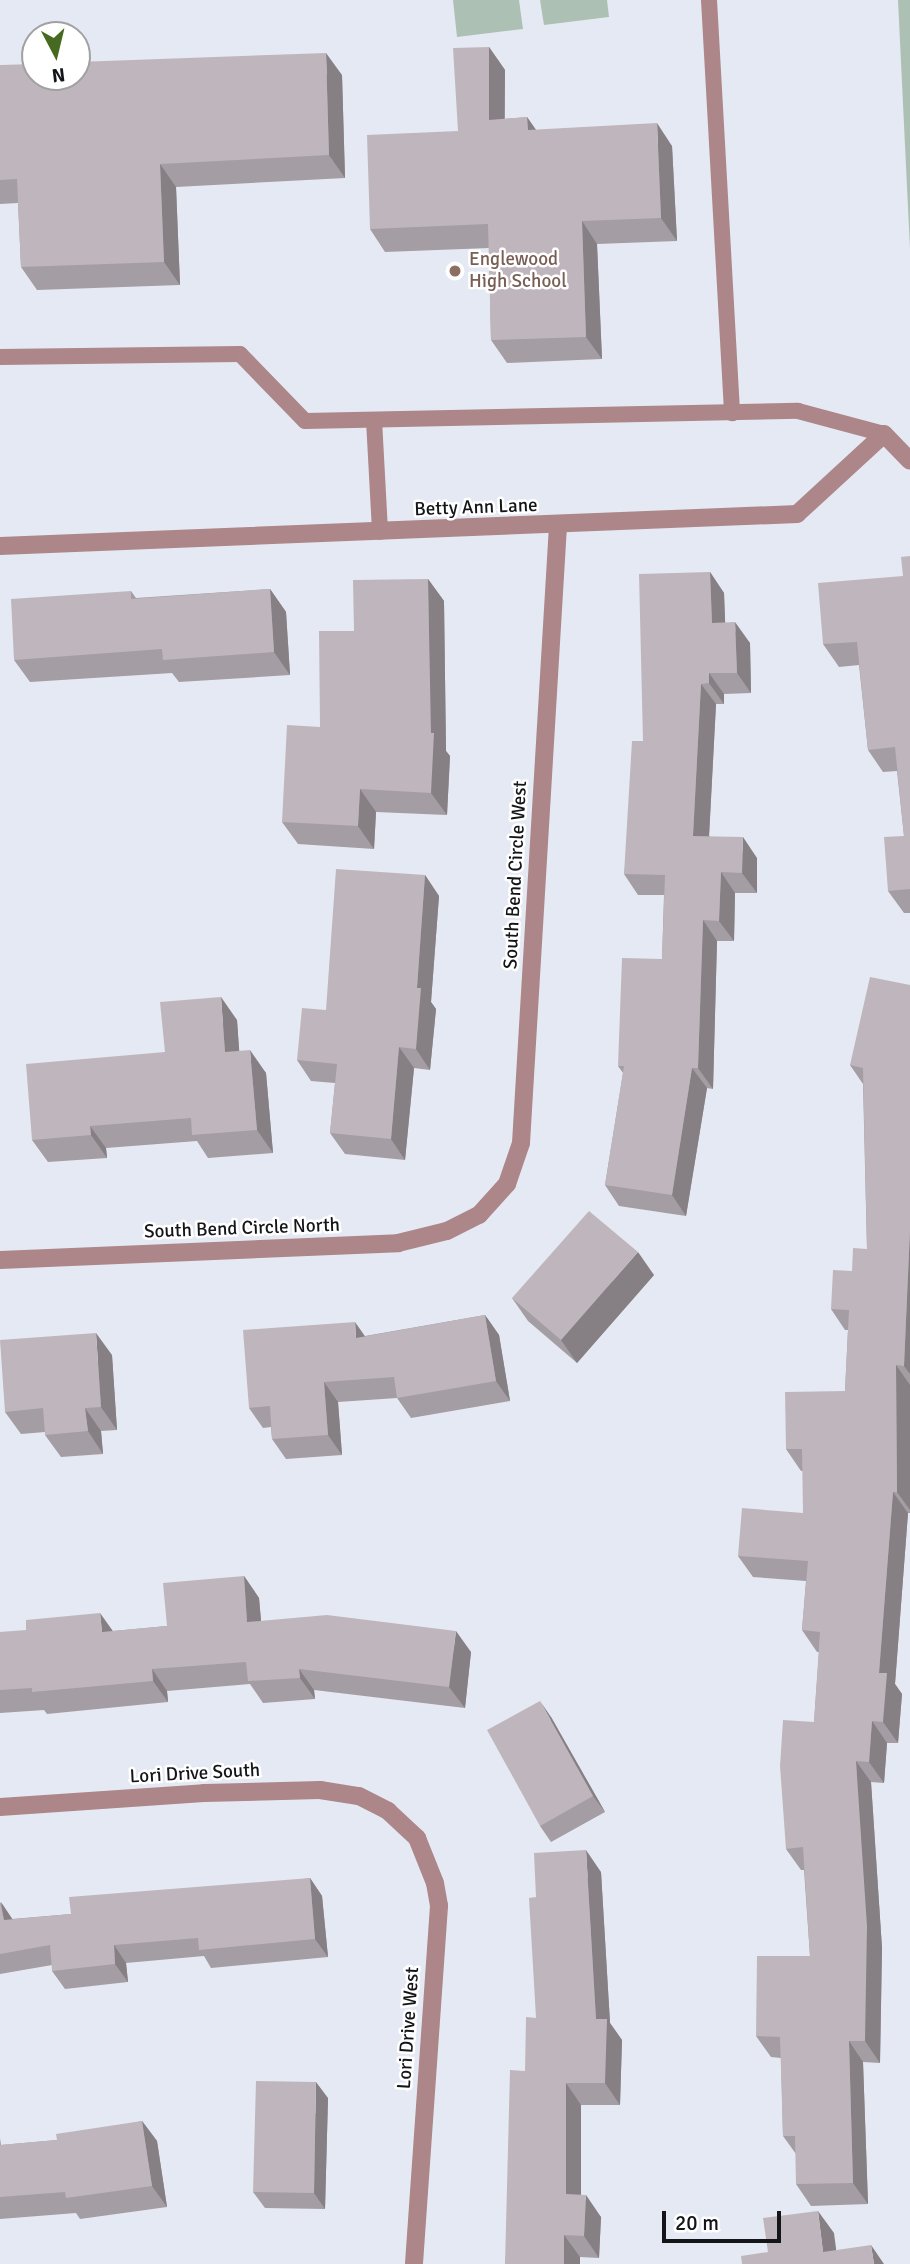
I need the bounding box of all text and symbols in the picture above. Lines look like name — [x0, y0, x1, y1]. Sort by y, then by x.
north arrow — [21, 21, 91, 91]
text: N — [50, 62, 66, 88]
place label: Englewood High School — [469, 249, 567, 293]
marker: Englewood High School — [447, 263, 463, 279]
street label: Betty Ann Lane — [414, 494, 538, 522]
street label: South Bend Circle West — [500, 780, 532, 970]
street label: South Bend Circle North — [144, 1214, 340, 1244]
street label: Lori Drive South — [129, 1759, 261, 1789]
street label: Lori Drive West — [393, 1966, 425, 2090]
scale bar — [665, 2198, 784, 2242]
text: 20 m — [675, 2210, 719, 2236]

